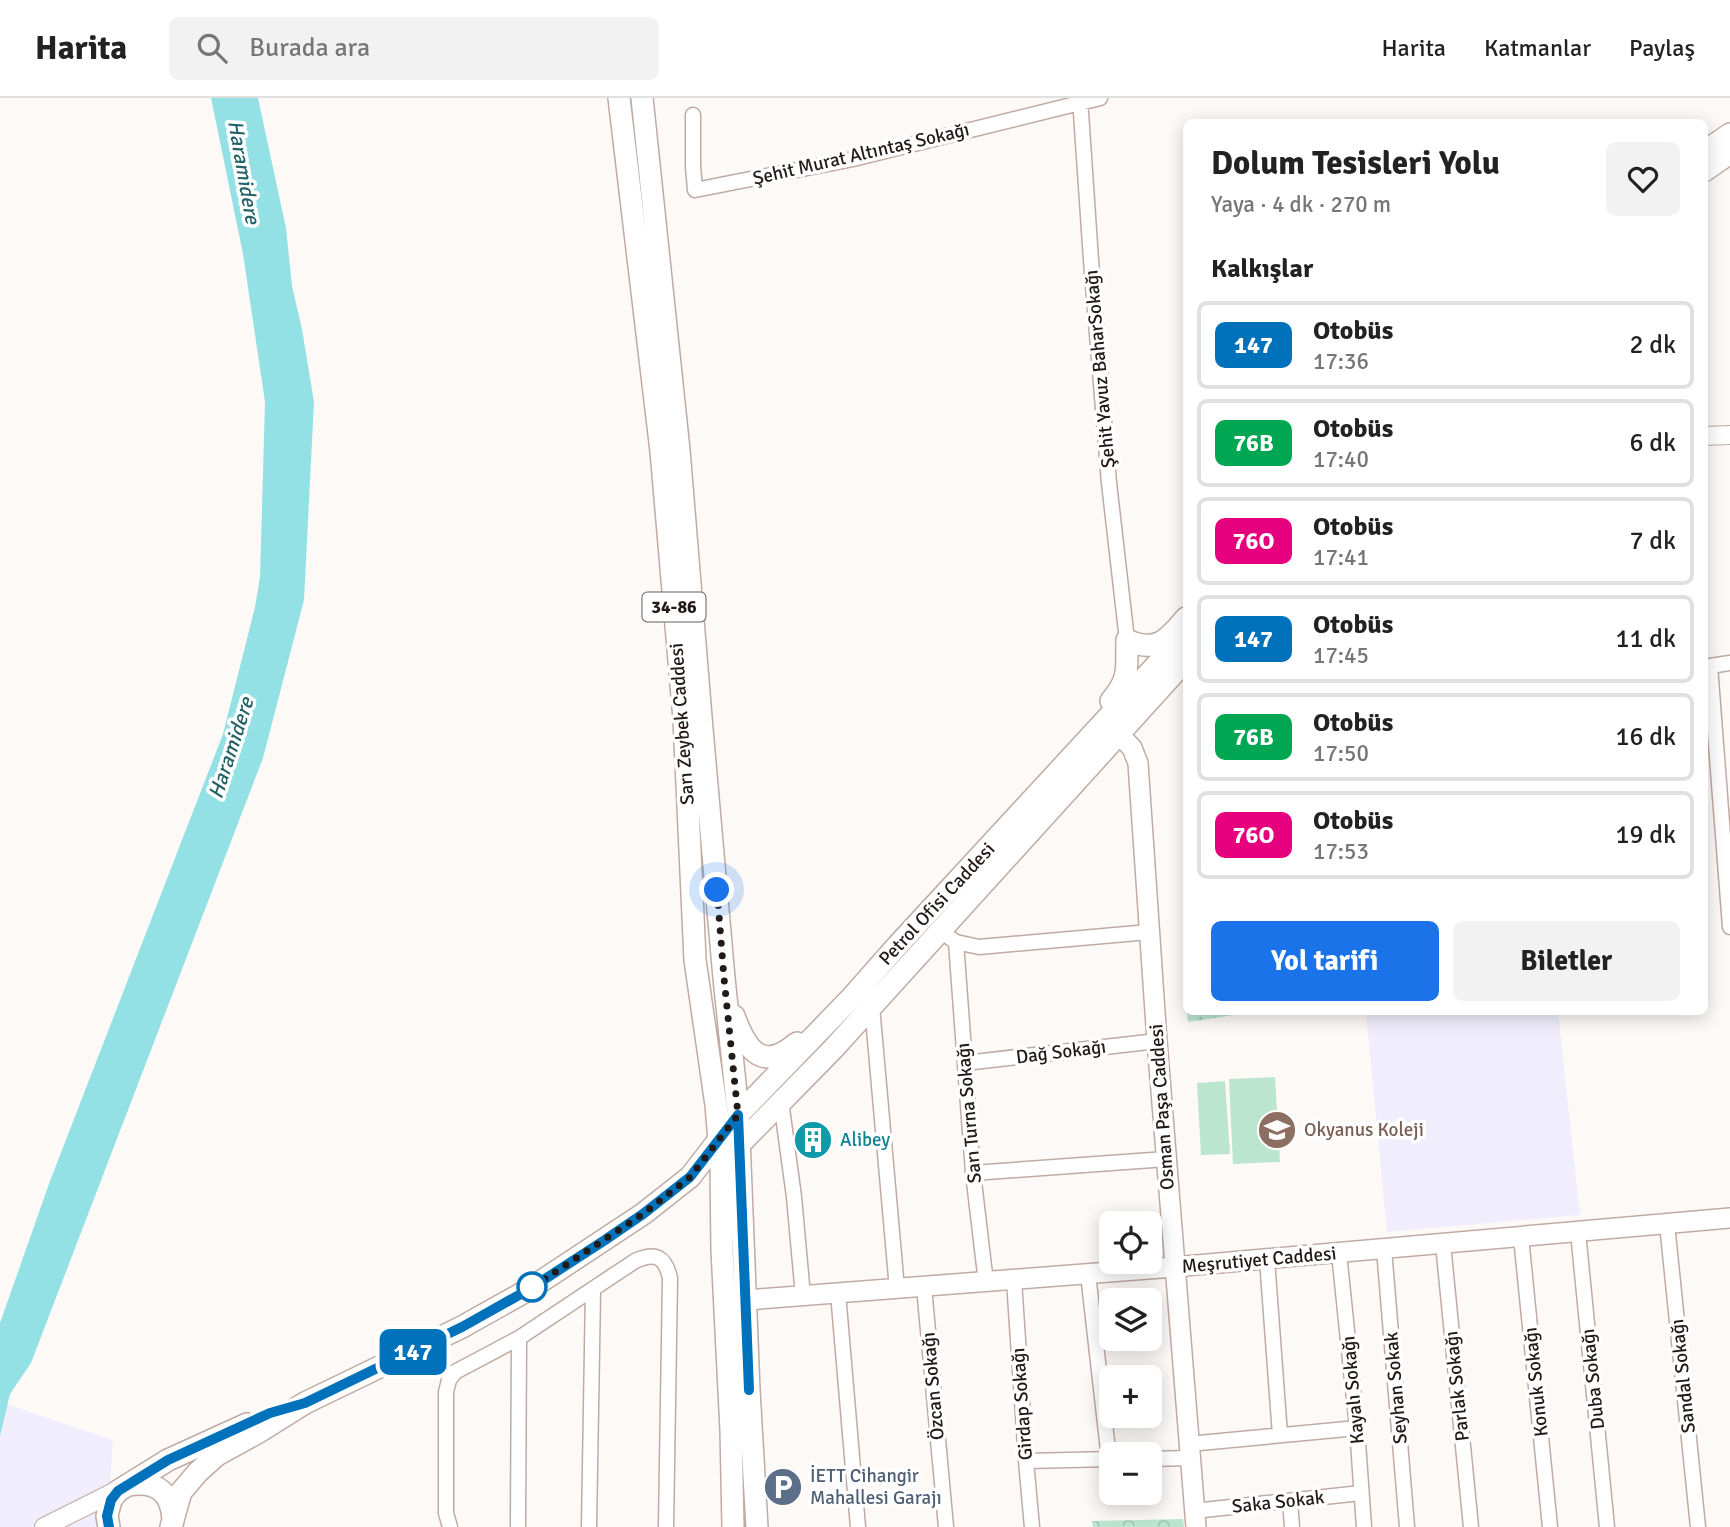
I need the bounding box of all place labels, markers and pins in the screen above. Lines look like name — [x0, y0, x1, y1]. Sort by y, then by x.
school or university icon: Okyanus Koleji — [1256, 1109, 1298, 1151]
place label: Okyanus Koleji — [1304, 1118, 1424, 1142]
building icon: Alibey — [792, 1119, 834, 1161]
place label: Alibey — [840, 1128, 890, 1152]
unlabelled marker — [517, 1272, 547, 1302]
place label: İETT Cihangir Mahallesi Garajı — [810, 1464, 942, 1510]
parking icon: İETT Cihangir Mahallesi Garajı — [762, 1466, 804, 1508]

